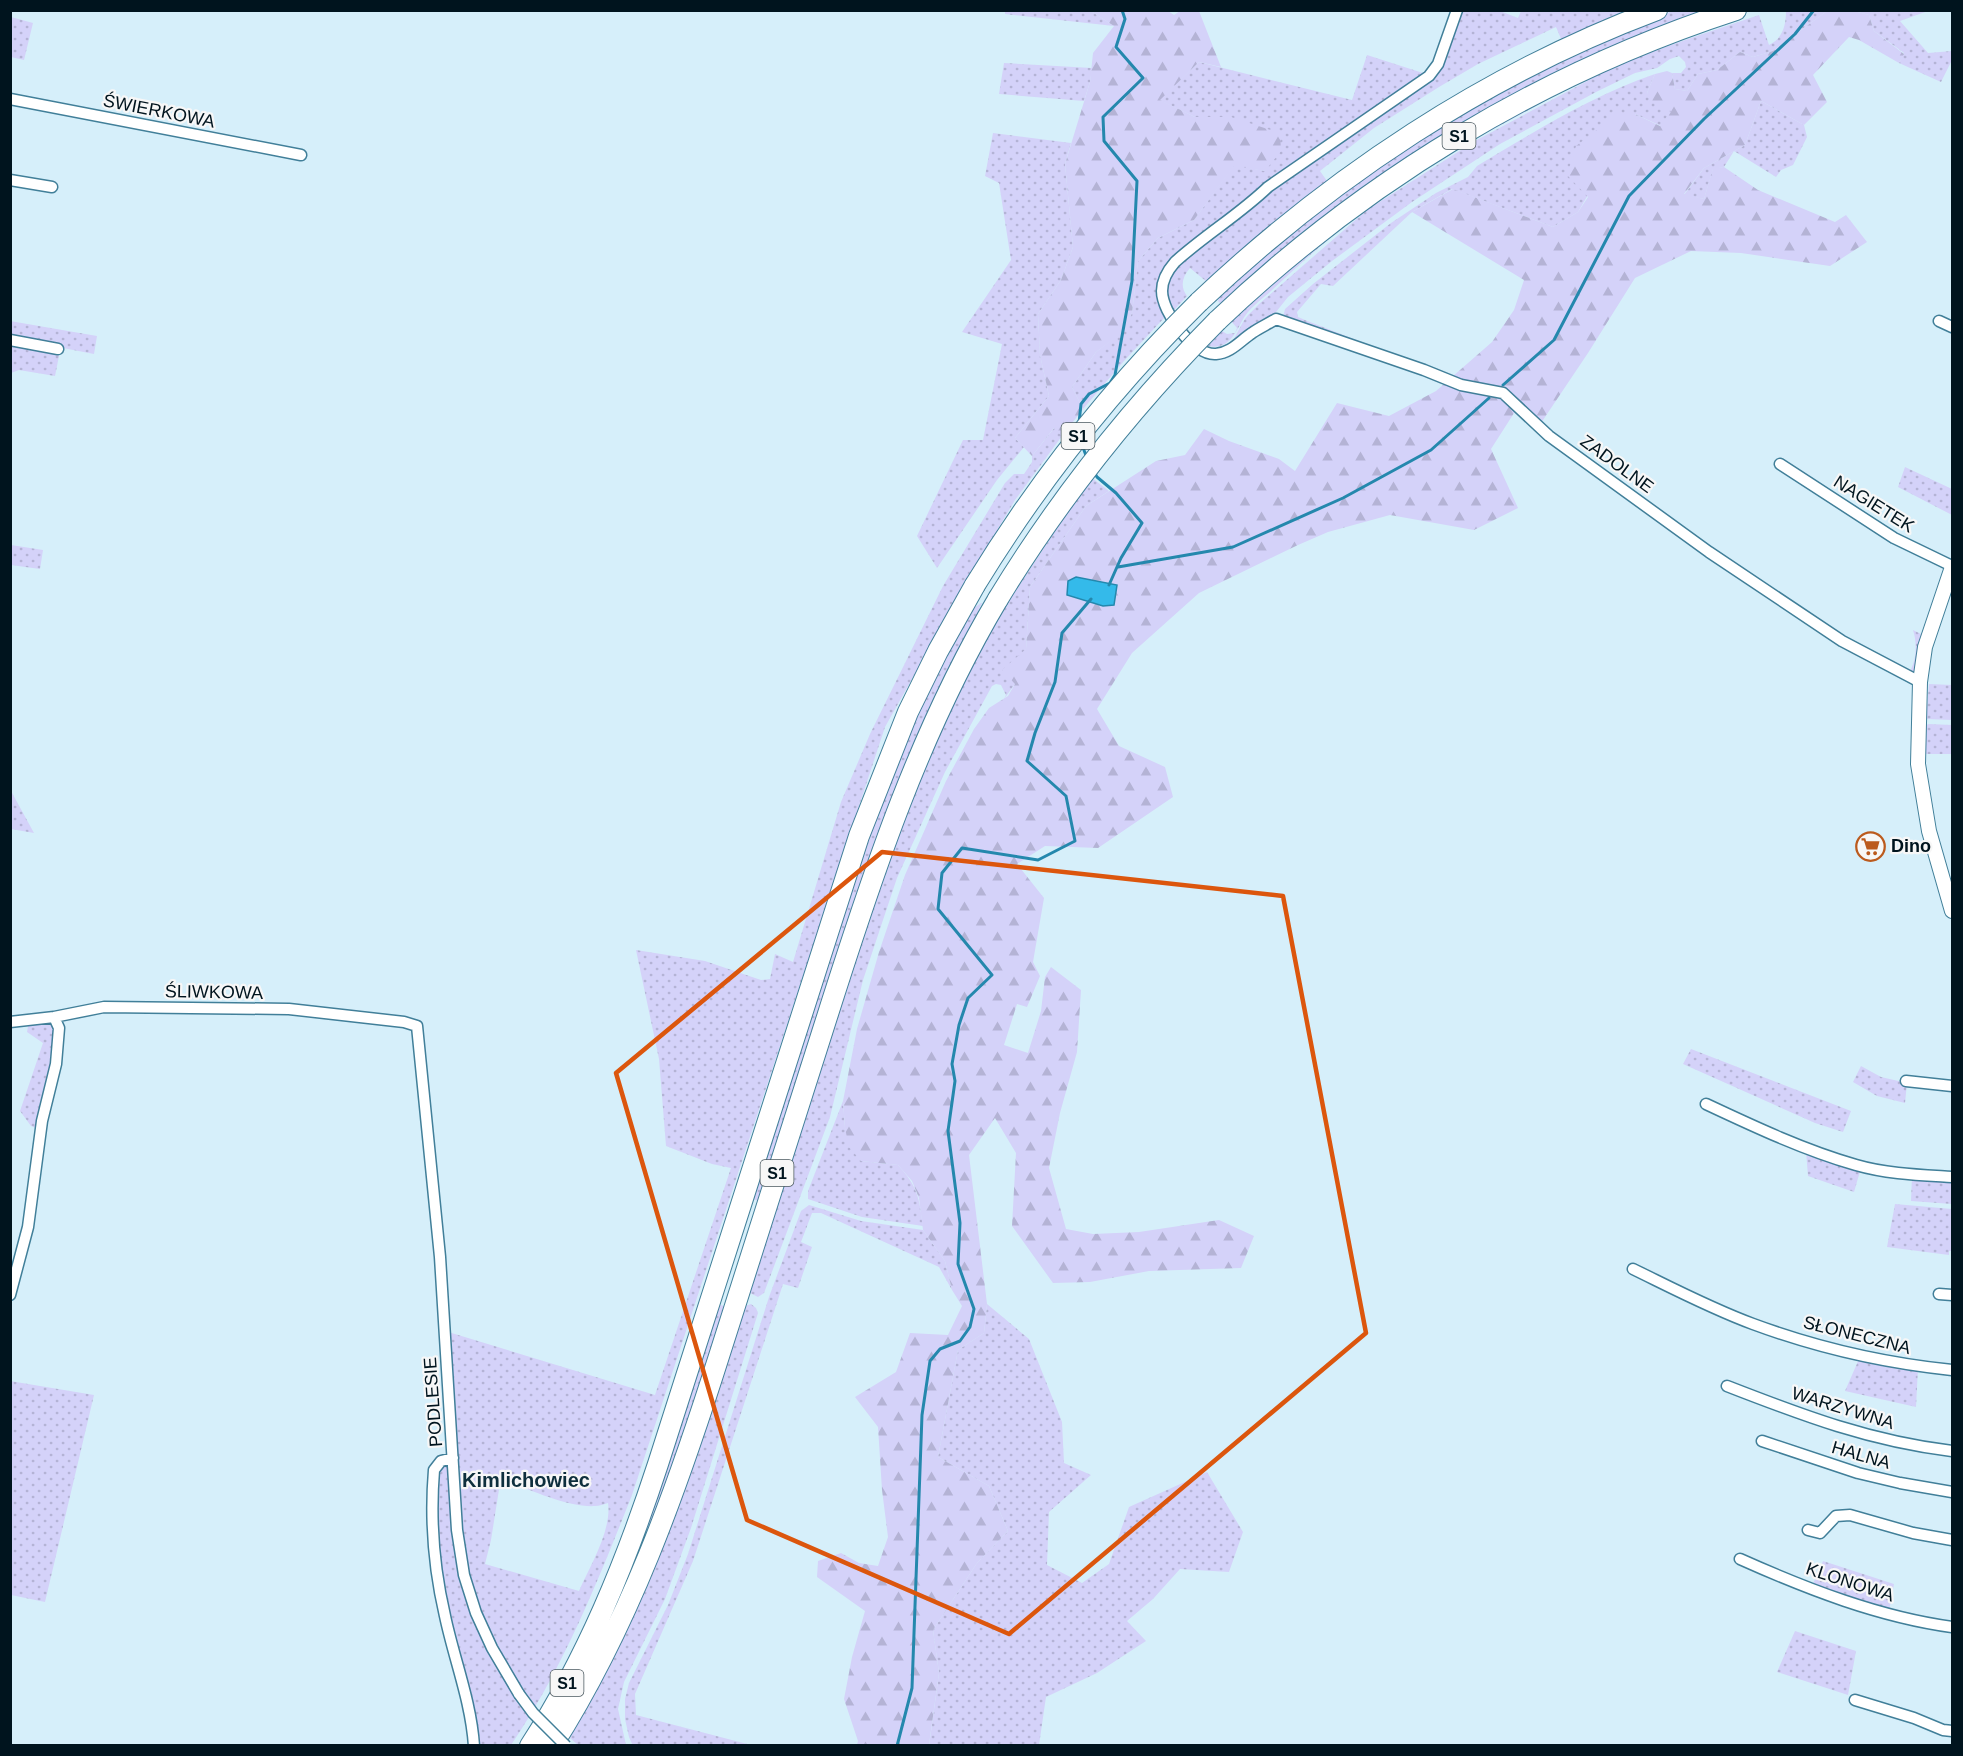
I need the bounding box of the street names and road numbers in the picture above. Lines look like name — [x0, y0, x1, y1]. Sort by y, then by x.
street label: ŚWIERKOWA — [101, 89, 217, 132]
road number: S1 — [1442, 123, 1476, 149]
road number: S1 — [1062, 423, 1094, 449]
street label: ZADOLNE — [1577, 431, 1657, 497]
street label: NAGIETEK — [1830, 471, 1918, 537]
street label: ŚLIWKOWA — [165, 980, 263, 1003]
road number: S1 — [760, 1160, 794, 1186]
street label: SŁONECZNA — [1801, 1312, 1913, 1358]
street label: PODLESIE — [420, 1356, 446, 1448]
street label: WARZYWNA — [1789, 1383, 1897, 1433]
street label: HALNA — [1829, 1437, 1893, 1473]
street label: KLONOWA — [1803, 1558, 1897, 1606]
road number: S1 — [550, 1670, 584, 1696]

